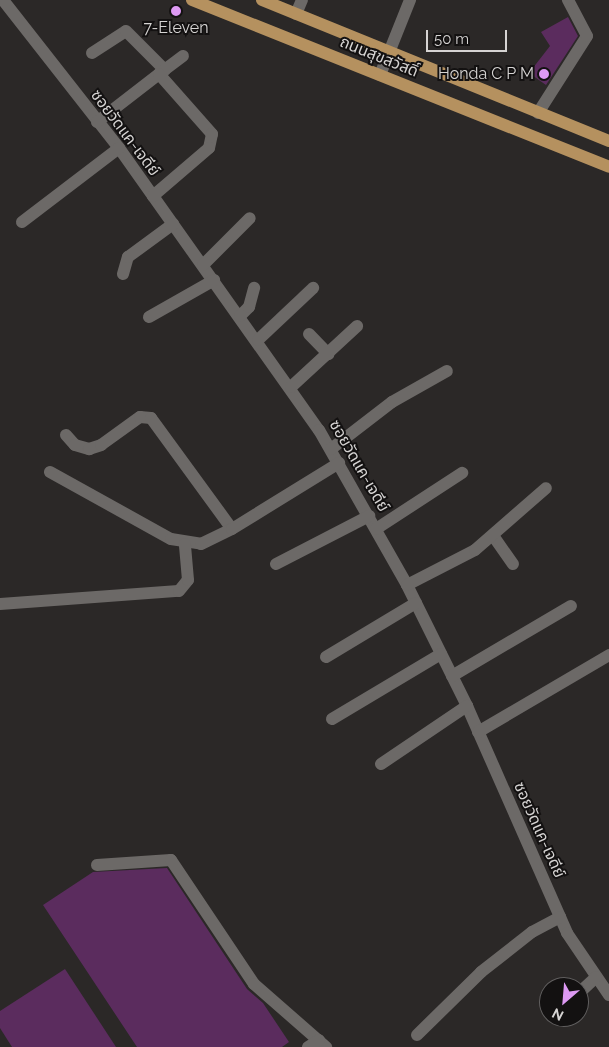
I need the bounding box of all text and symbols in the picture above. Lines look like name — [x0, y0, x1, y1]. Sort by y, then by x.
marker: 7-Eleven — [170, 5, 182, 17]
place label: 7-Eleven — [143, 18, 209, 38]
scale bar — [429, 20, 510, 52]
text: 50 m — [434, 30, 469, 48]
street label: ถนนสุขสวัสดิ์ — [337, 33, 421, 81]
place label: Honda C P M — [438, 64, 534, 84]
marker: Honda C P M — [538, 68, 550, 80]
street label: ซอยวัดแค-เจดีย์ — [86, 86, 164, 180]
street label: ซอยวัดแค-เจดีย์ — [325, 417, 393, 515]
street label: ซอยวัดแค-เจดีย์ — [509, 779, 569, 881]
north arrow — [539, 977, 589, 1027]
text: N — [549, 1005, 566, 1024]

